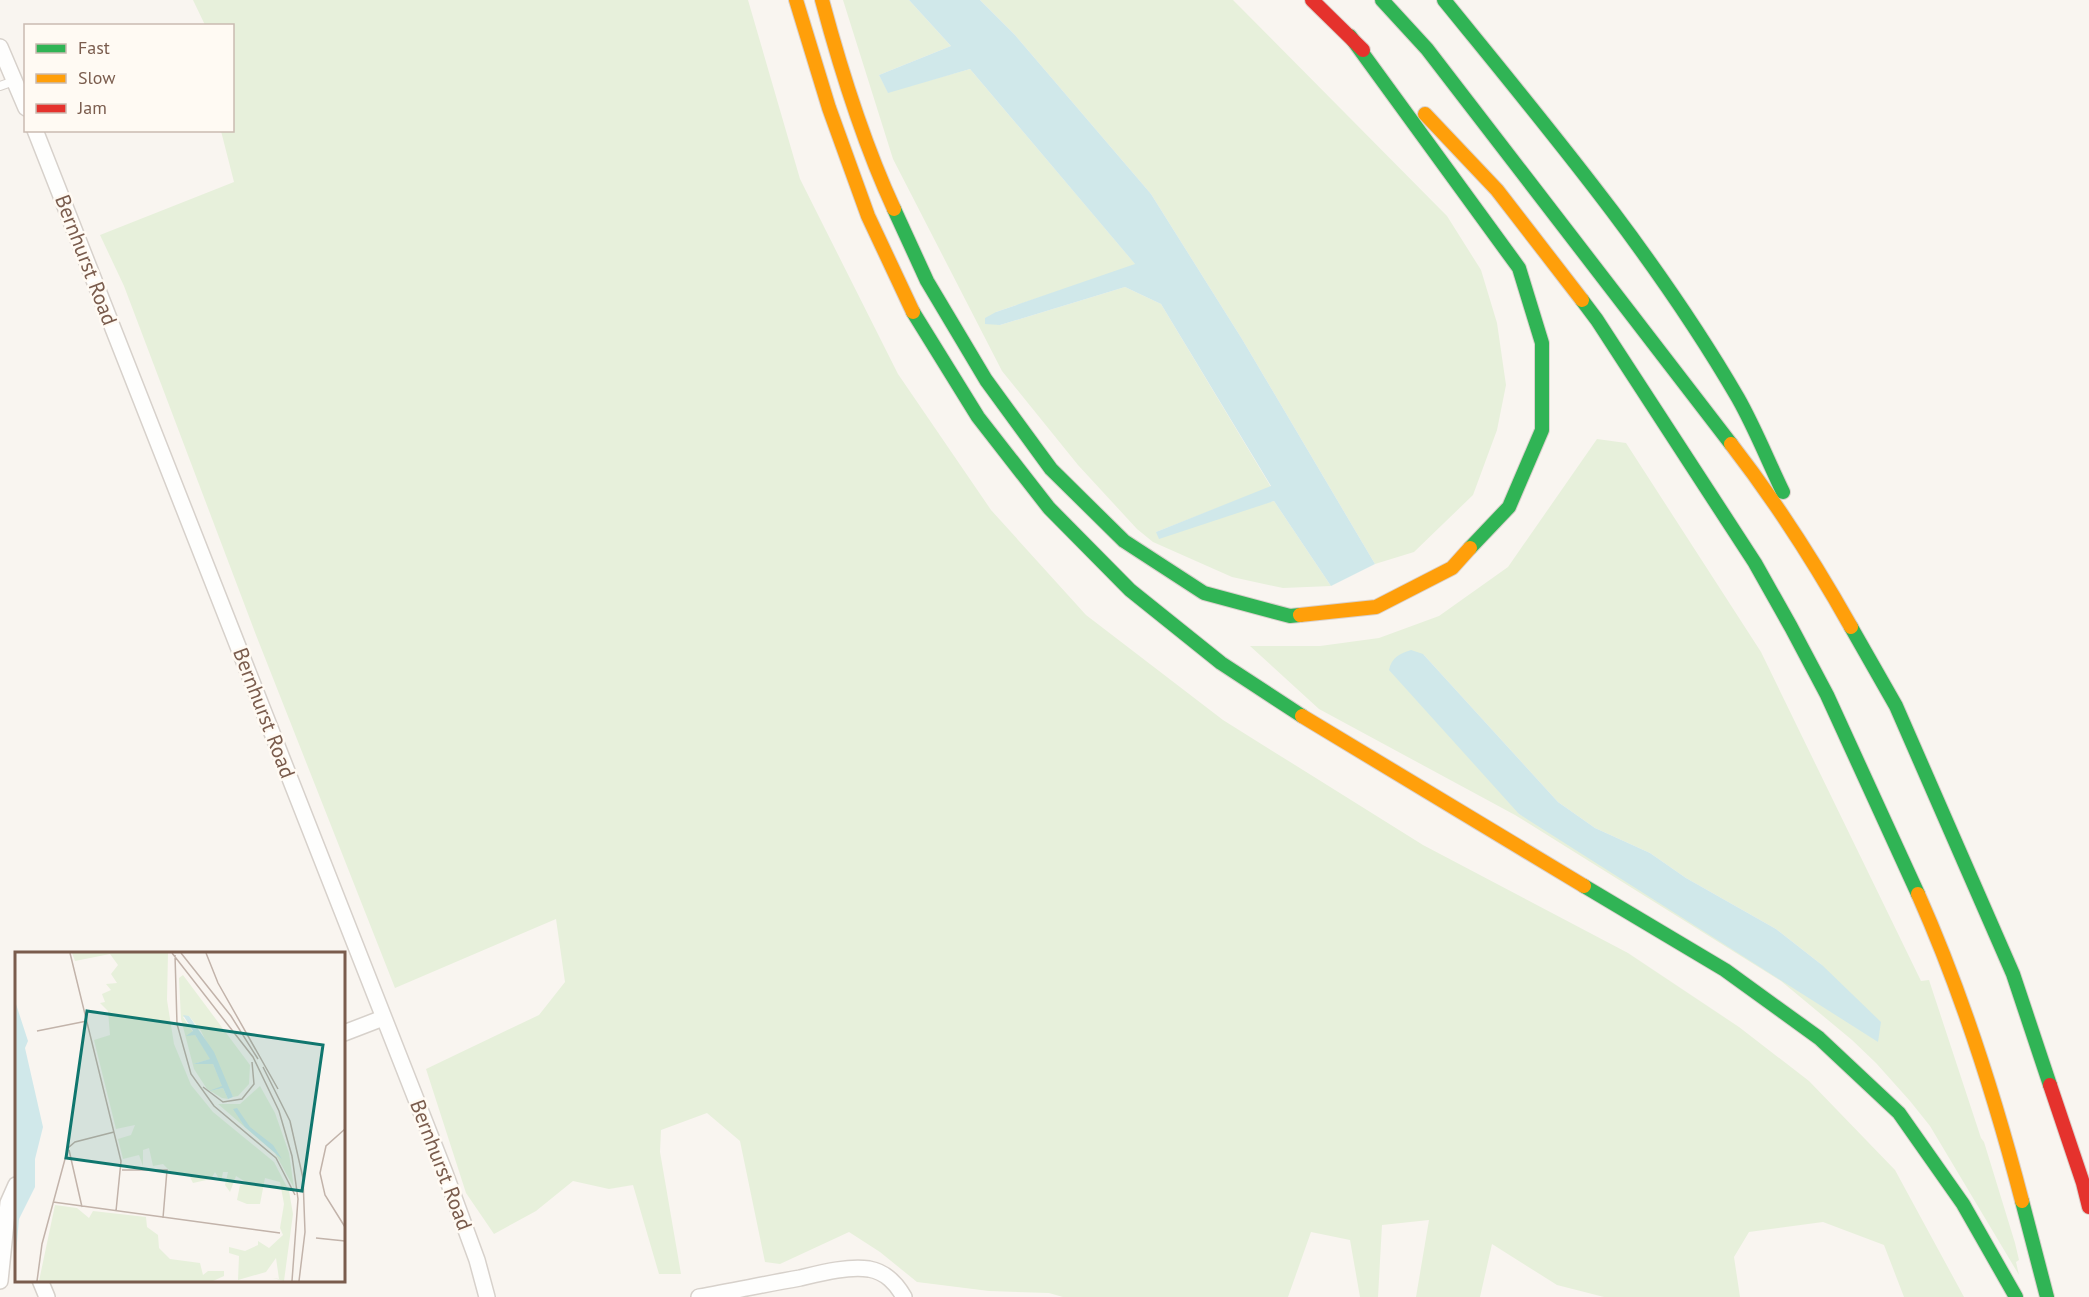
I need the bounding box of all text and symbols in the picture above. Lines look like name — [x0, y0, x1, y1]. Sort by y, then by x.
legend — [24, 24, 234, 132]
text: Fast — [78, 36, 110, 59]
text: Slow — [78, 66, 116, 89]
text: Jam — [77, 96, 107, 119]
street label: Bernhurst Road — [49, 191, 124, 329]
street label: Bernhurst Road — [227, 644, 302, 782]
inset map — [15, 952, 345, 1282]
street label: Bernhurst Road — [404, 1096, 479, 1234]

